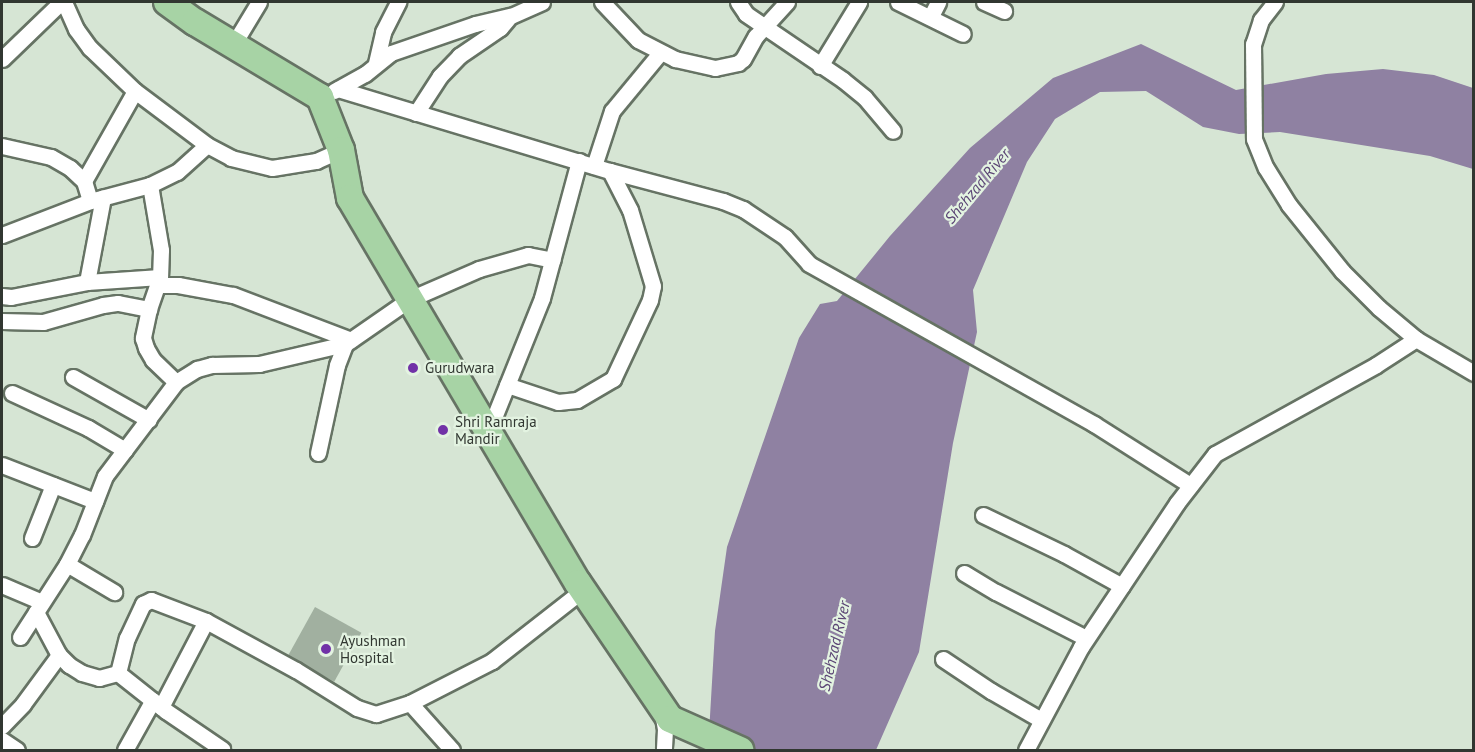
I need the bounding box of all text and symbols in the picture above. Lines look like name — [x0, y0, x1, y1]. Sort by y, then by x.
water label: Shehzad River — [940, 145, 1014, 227]
place label: Gurudwara — [425, 359, 495, 377]
marker: Gurudwara — [406, 361, 420, 375]
place label: Shri Ramraja Mandir — [455, 412, 537, 447]
marker: Shri Ramraja Mandir — [436, 423, 450, 437]
water label: Shehzad River — [814, 599, 854, 693]
place label: Ayushman Hospital — [340, 631, 406, 666]
marker: Ayushman Hospital — [317, 640, 335, 658]

